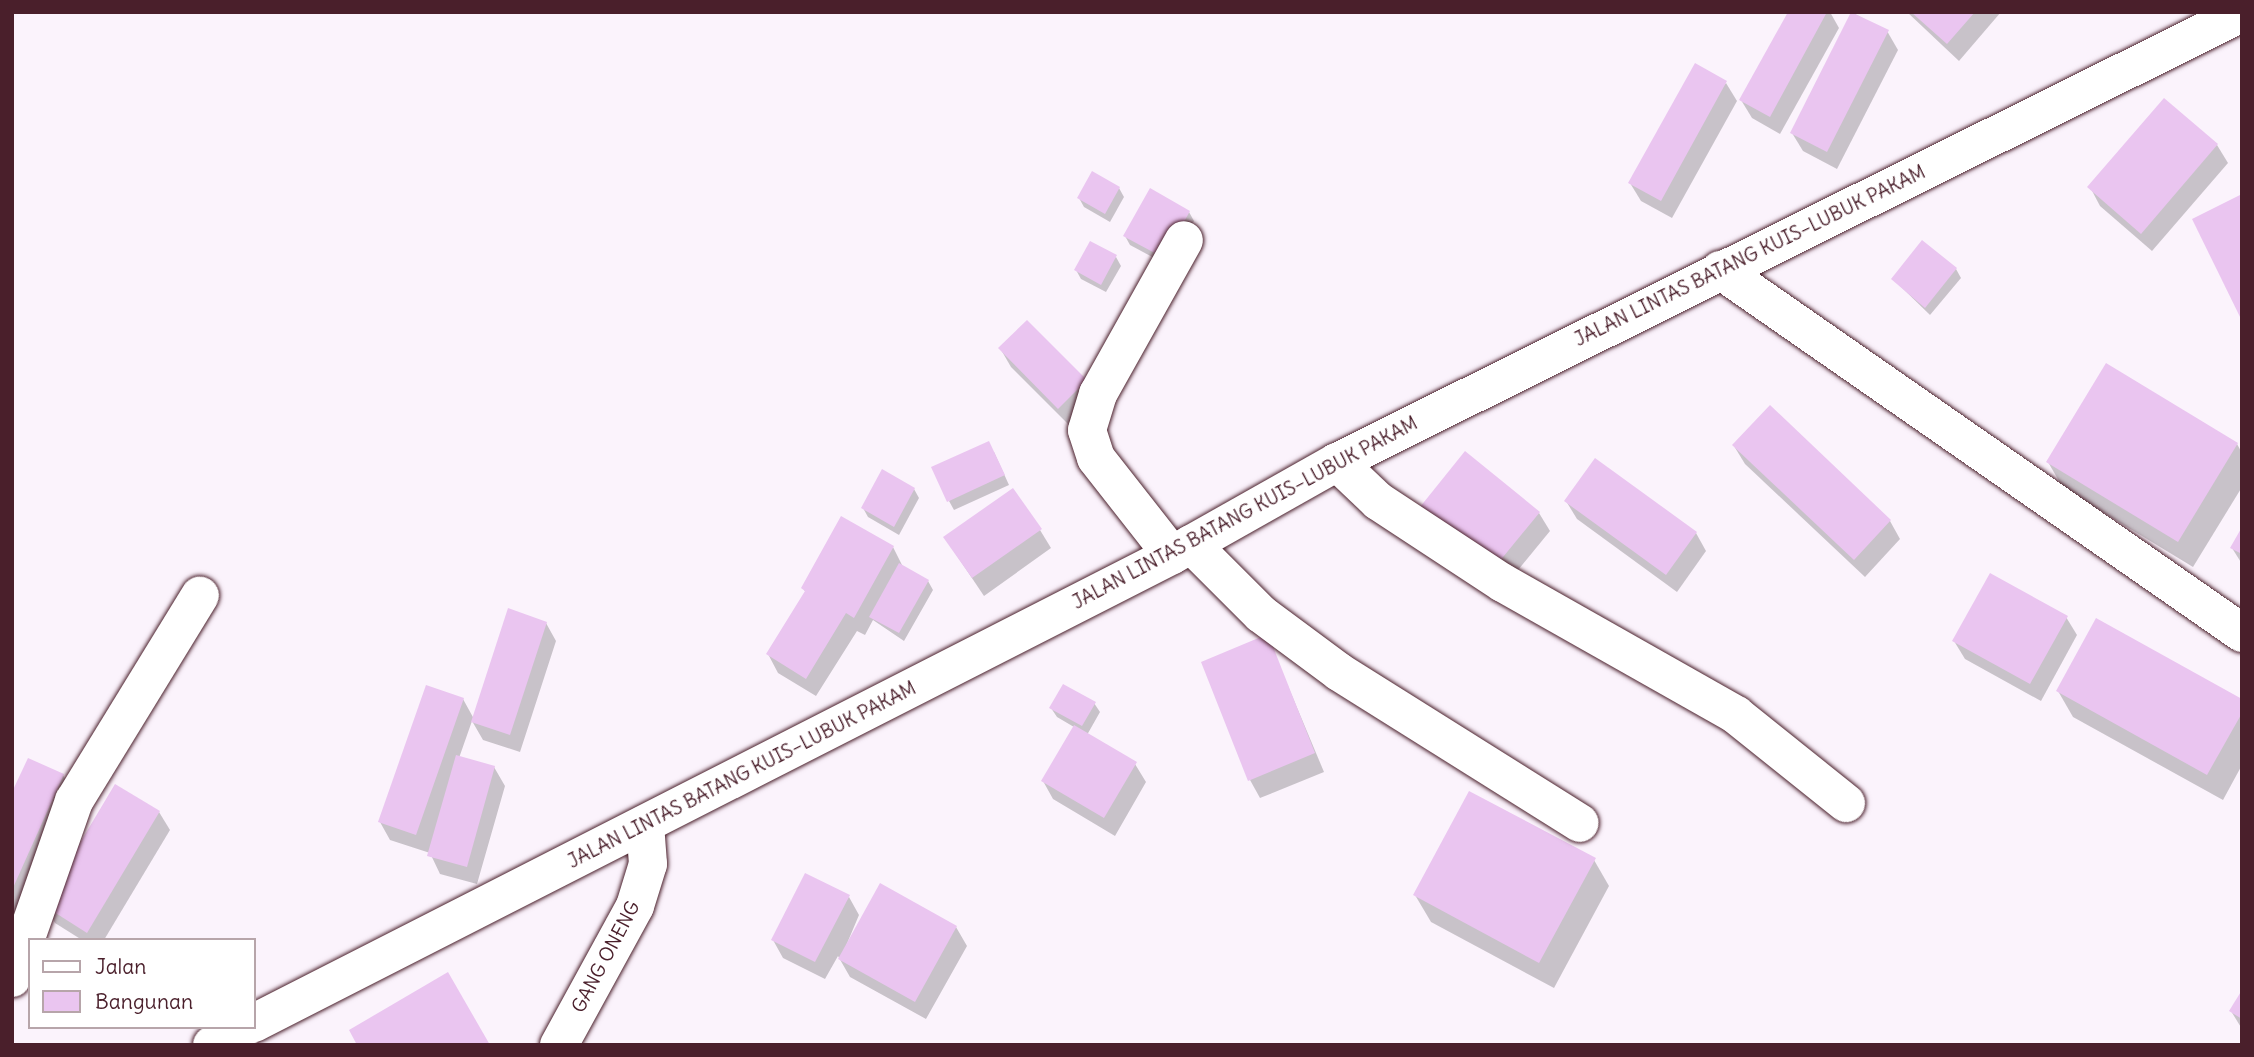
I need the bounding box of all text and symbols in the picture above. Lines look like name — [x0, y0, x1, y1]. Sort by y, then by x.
street label: JALAN LINTAS BATANG KUIS–LUBUK PAKAM — [1571, 161, 1929, 351]
street label: JALAN LINTAS BATANG KUIS–LUBUK PAKAM — [1068, 412, 1422, 614]
street label: JALAN LINTAS BATANG KUIS–LUBUK PAKAM — [564, 677, 920, 873]
street label: GANG ONENG — [567, 897, 645, 1017]
legend — [28, 938, 256, 1029]
text: Jalan — [95, 953, 146, 980]
text: Bangunan — [95, 988, 193, 1015]

